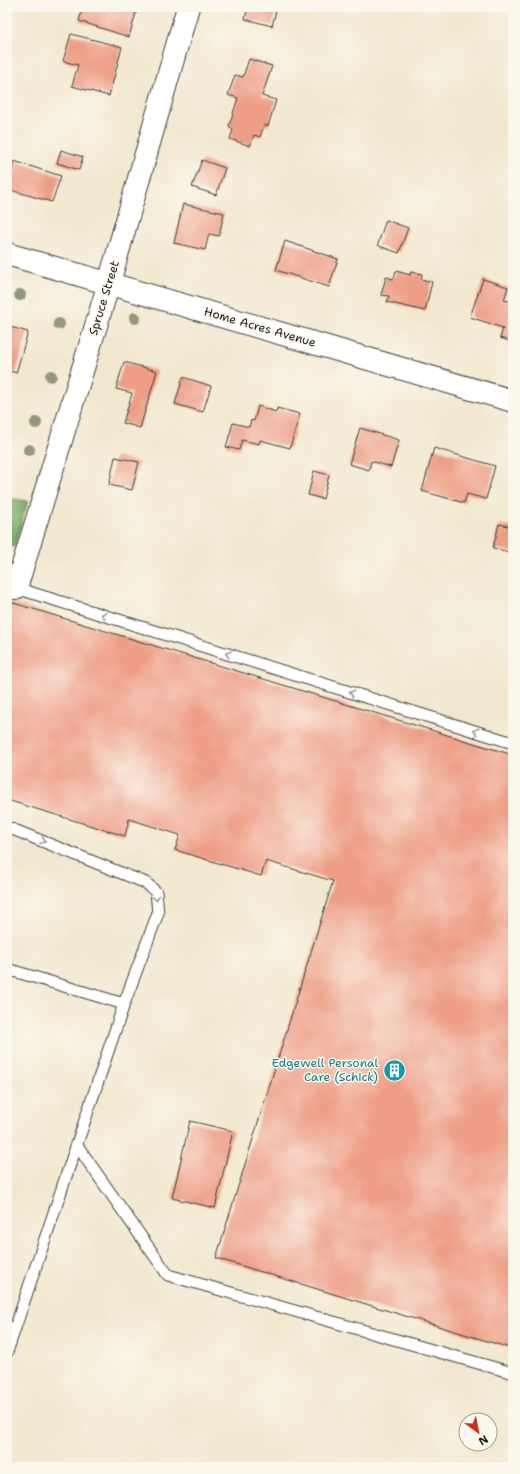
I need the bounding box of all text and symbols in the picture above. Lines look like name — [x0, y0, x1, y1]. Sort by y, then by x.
street label: Spruce Street — [85, 259, 123, 337]
street label: Home Acres Avenue — [202, 303, 318, 351]
one-way arrow — [100, 611, 107, 620]
one-way arrow — [224, 650, 231, 659]
one-way arrow — [348, 689, 355, 697]
one-way arrow — [472, 727, 479, 736]
one-way arrow — [40, 837, 47, 845]
one-way arrow — [151, 895, 160, 901]
place label: Edgewell Personal Care (Schick) — [272, 1055, 378, 1085]
building icon: Edgewell Personal Care (Schick) — [381, 1057, 407, 1083]
north arrow — [458, 1412, 498, 1452]
text: N — [475, 1431, 491, 1449]

